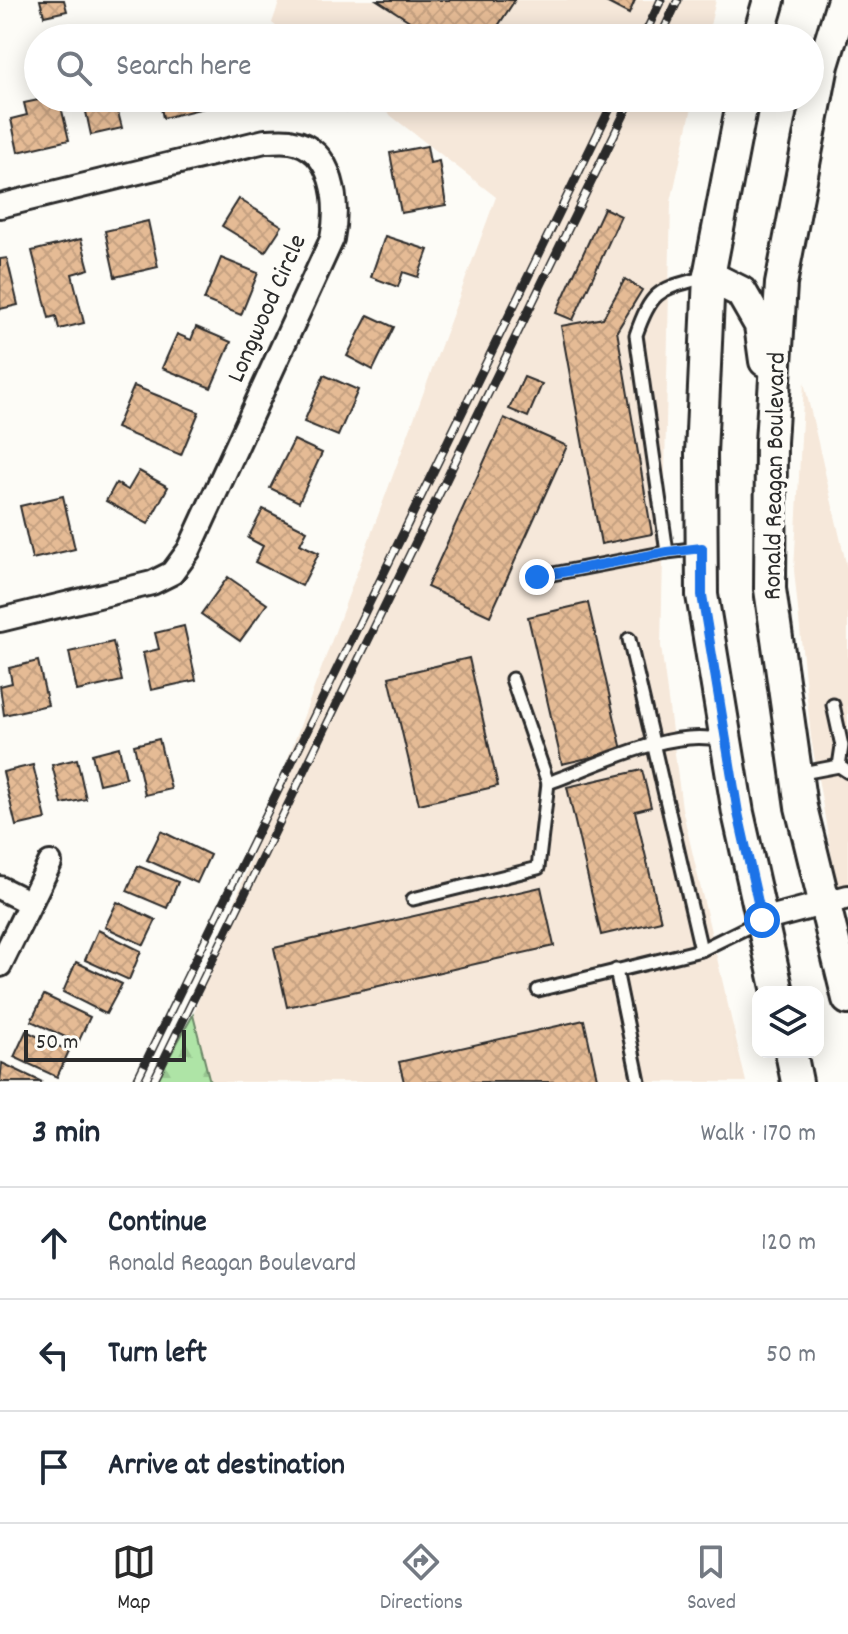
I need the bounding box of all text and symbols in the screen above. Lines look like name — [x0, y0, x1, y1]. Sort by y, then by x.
search box — [24, 24, 824, 112]
icon: search — [52, 46, 96, 90]
text: Search here — [116, 47, 252, 90]
street label: Longwood Circle — [219, 229, 317, 389]
street label: Ronald Reagan Boulevard — [755, 352, 797, 600]
route end — [519, 559, 555, 595]
route start — [744, 902, 780, 938]
map controls — [752, 986, 824, 1058]
button: layers — [752, 986, 824, 1058]
scale bar — [24, 1026, 186, 1062]
text: 50 m — [36, 1028, 78, 1059]
text: 3 min — [32, 1110, 100, 1159]
text: Walk · 170 m — [701, 1116, 816, 1153]
text: Continue — [108, 1203, 207, 1246]
icon: ahead — [32, 1221, 76, 1265]
text: 120 m — [761, 1225, 816, 1262]
text: Ronald Reagan Boulevard — [108, 1246, 356, 1283]
icon: left — [32, 1333, 76, 1377]
text: Turn left — [108, 1334, 207, 1377]
text: 50 m — [766, 1337, 816, 1374]
icon: arrive — [32, 1445, 76, 1489]
text: Arrive at destination — [108, 1446, 345, 1489]
tab: Map — [112, 1540, 156, 1619]
tab: Directions — [380, 1540, 463, 1619]
tab: Saved — [687, 1540, 736, 1619]

